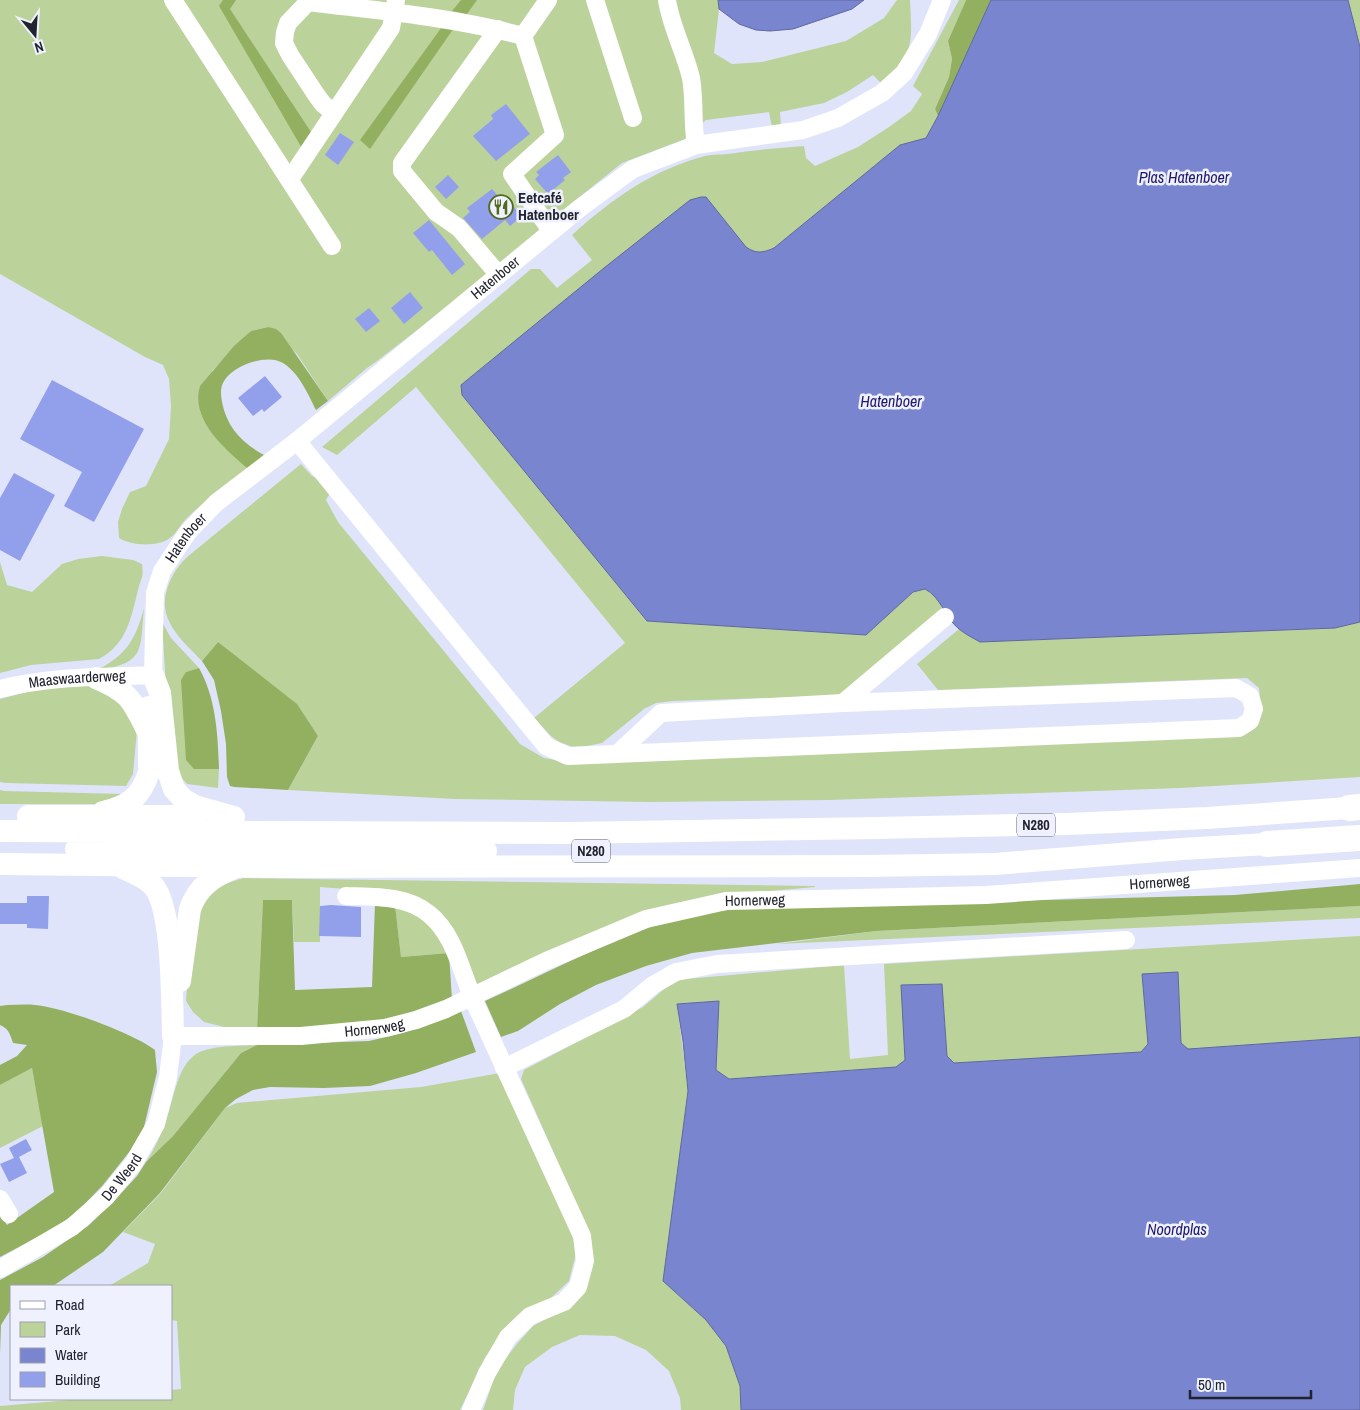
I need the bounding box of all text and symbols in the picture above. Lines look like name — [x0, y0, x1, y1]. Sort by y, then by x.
north arrow — [10, 10, 60, 60]
text: N — [32, 38, 46, 57]
water label: Plas Hatenboer — [1139, 166, 1230, 188]
place label: Eetcafé Hatenboer — [518, 187, 579, 225]
restaurant icon: Eetcafé Hatenboer — [488, 194, 514, 220]
street label: Hatenboer — [466, 251, 524, 304]
water label: Hatenboer — [860, 390, 922, 412]
street label: Hatenboer — [160, 508, 211, 566]
street label: Maaswaarderweg — [27, 665, 126, 693]
road number: N280 — [1017, 814, 1055, 836]
road number: N280 — [572, 839, 610, 862]
street label: Hornerweg — [1129, 869, 1190, 895]
street label: Hornerweg — [725, 889, 785, 911]
street label: Hornerweg — [343, 1012, 406, 1042]
street label: De Weerd — [96, 1150, 147, 1205]
water label: Noordplas — [1147, 1218, 1207, 1240]
legend — [10, 1285, 172, 1400]
text: Road — [55, 1294, 84, 1315]
text: Park — [55, 1319, 81, 1340]
text: Water — [55, 1344, 87, 1365]
scale bar — [1190, 1368, 1311, 1400]
text: Building — [55, 1369, 100, 1390]
text: 50 m — [1198, 1374, 1225, 1395]

